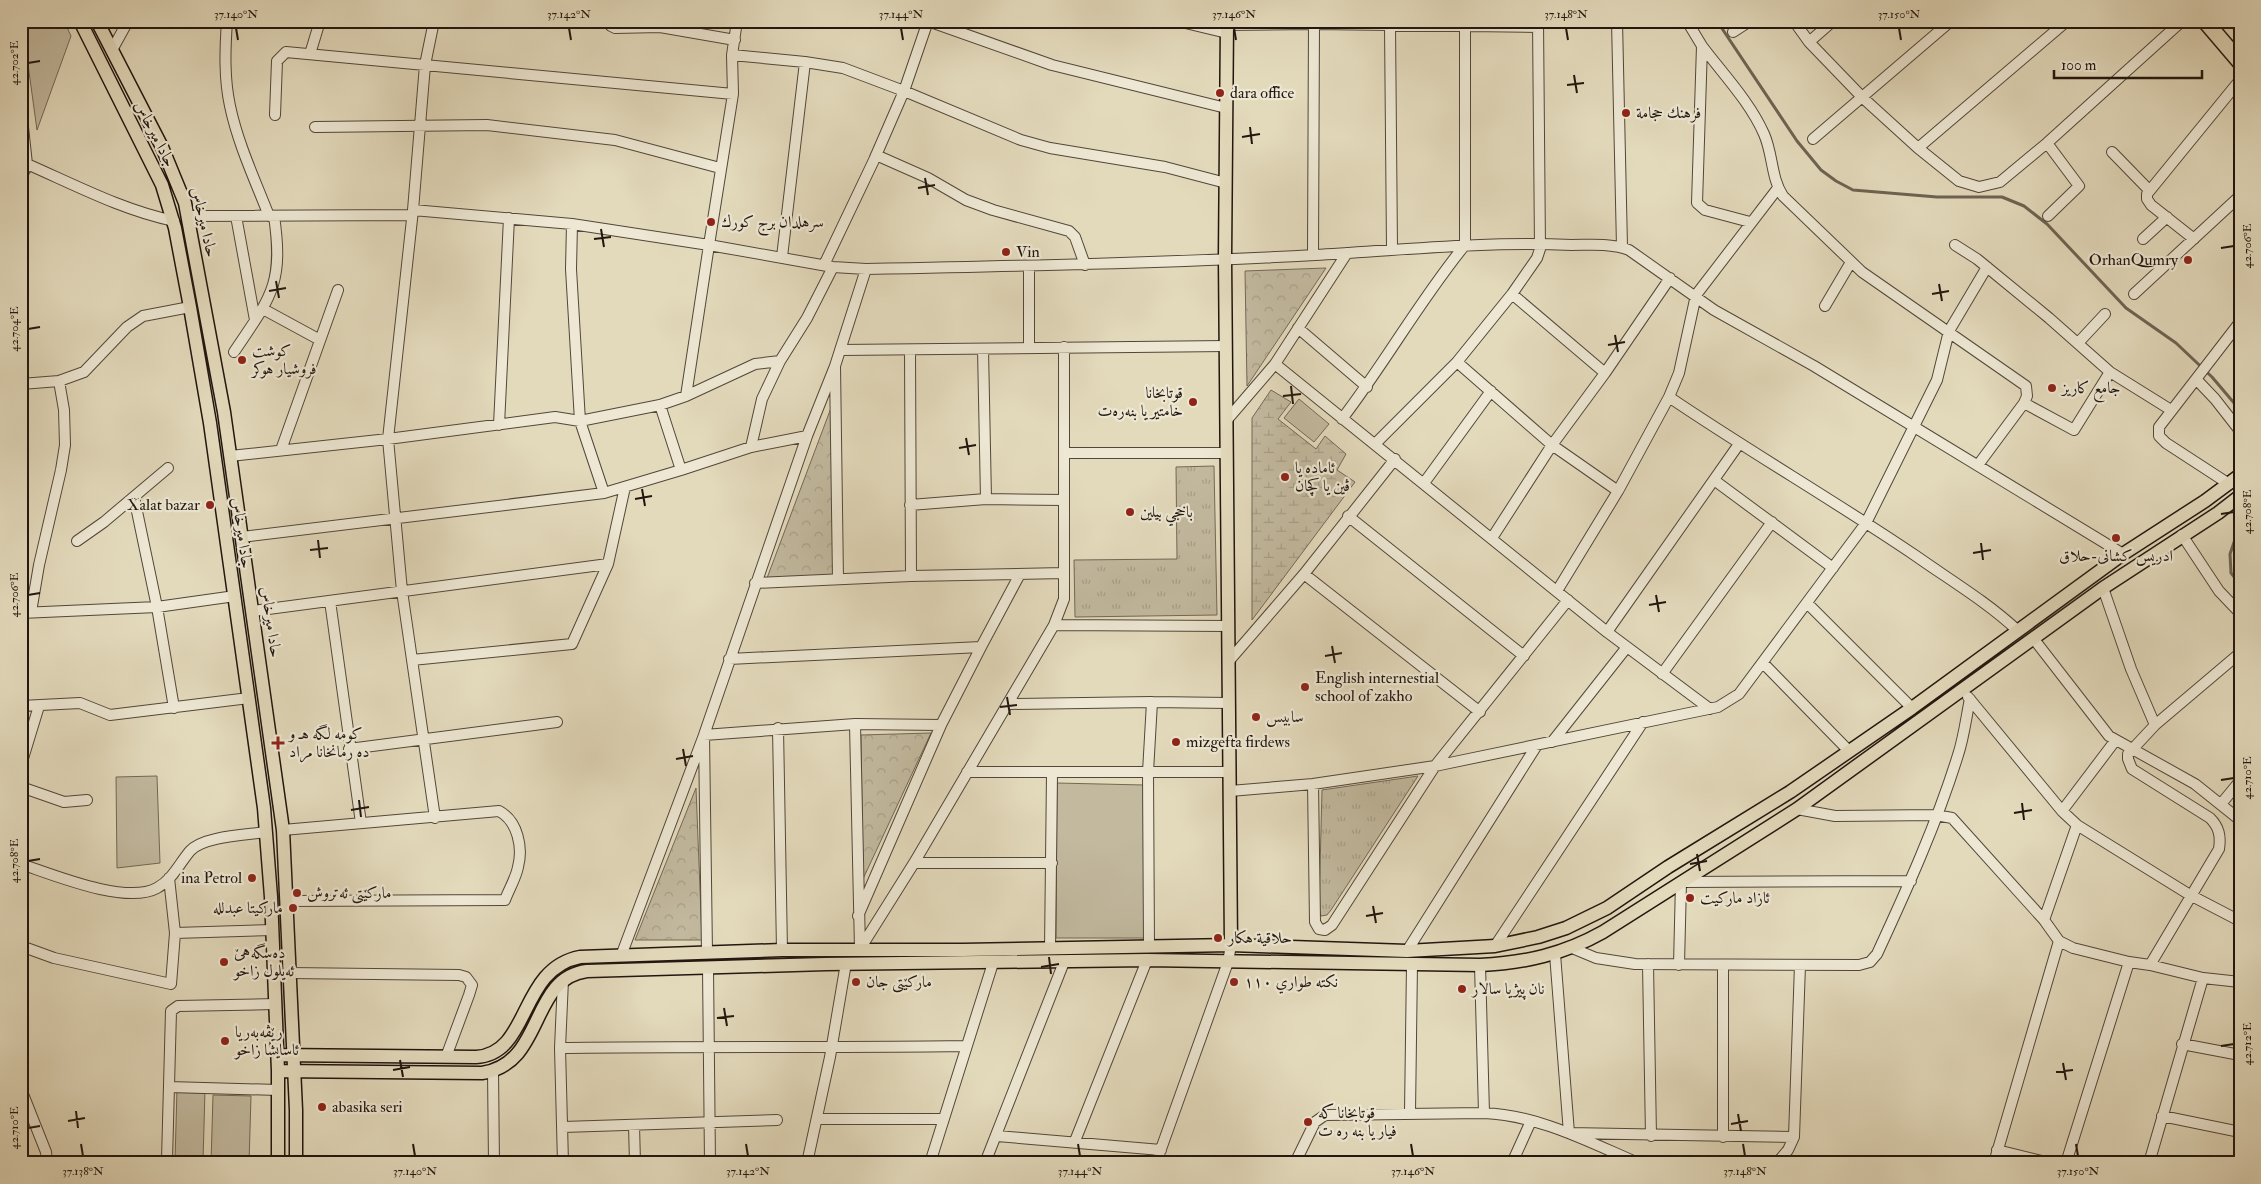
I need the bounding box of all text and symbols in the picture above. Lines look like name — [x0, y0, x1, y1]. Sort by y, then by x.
text: 37.140°N — [214, 7, 258, 22]
text: 37.142°N — [547, 7, 591, 22]
text: 37.144°N — [879, 7, 923, 22]
text: 37.146°N — [1212, 7, 1256, 22]
text: 37.148°N — [1544, 7, 1588, 22]
text: 37.150°N — [1878, 7, 1921, 22]
text: 42.702°E — [7, 40, 22, 86]
scale bar — [2054, 48, 2201, 80]
text: 100 m — [2061, 56, 2097, 75]
place label: dara office — [1230, 83, 1294, 103]
marker: dara office — [1214, 87, 1226, 99]
street label: جادا ميرخاس — [130, 98, 180, 170]
place label: فرهنك حجامة — [1636, 103, 1701, 123]
marker: فرهنك حجامة — [1620, 107, 1632, 119]
street label: حادا ميرخاس — [186, 185, 222, 259]
place label: سرهلدان برج كورك — [721, 212, 824, 236]
marker: سرهلدان برج كورك — [705, 216, 717, 228]
text: 42.706°E — [2240, 223, 2255, 268]
place label: Vin — [1016, 242, 1040, 262]
marker: Vin — [1000, 246, 1012, 258]
place label: OrhanQumry — [2089, 250, 2179, 270]
marker: OrhanQumry — [2182, 254, 2194, 266]
text: 42.704°E — [7, 306, 22, 352]
place label: كوشت فروشيار هوكر — [250, 341, 317, 379]
marker: كوشت فروشيار هوكر — [236, 354, 248, 366]
place label: جامع كاريز — [2060, 378, 2121, 403]
marker: جامع كاريز — [2046, 382, 2058, 394]
place label: قوتابخانا خامتیر یا بنەرەت — [1097, 383, 1183, 421]
marker: قوتابخانا خامتیر یا بنەرەت — [1187, 396, 1199, 408]
place label: ئاماده یا ڤین یا کچان — [1295, 458, 1350, 497]
marker: ئاماده یا ڤین یا کچان — [1279, 471, 1291, 483]
text: 42.708°E — [2240, 489, 2255, 534]
place label: Xalat bazar — [127, 495, 200, 515]
street label: جادا ميرخاس — [227, 496, 257, 570]
marker: Xalat bazar — [204, 499, 216, 511]
place label: باخجي بيلين — [1140, 502, 1193, 527]
marker: باخجي بيلين — [1124, 506, 1136, 518]
marker: ادريس كشانى-حلاق — [2110, 532, 2122, 544]
place label: ادريس كشانى-حلاق — [2059, 546, 2173, 566]
text: 42.706°E — [7, 572, 22, 617]
street label: حادا ميرخاس — [256, 585, 286, 659]
place label: English internestial school of zakho — [1315, 668, 1439, 706]
marker: English internestial school of zakho — [1299, 681, 1311, 693]
place label: سابيس — [1266, 707, 1304, 727]
marker: سابيس — [1250, 711, 1262, 723]
place label: كومه لگه هـ و ده رمانخانا مراد — [287, 724, 370, 763]
place label: mizgefta firdews — [1186, 732, 1290, 752]
marker: كومه لگه هـ و ده رمانخانا مراد — [271, 736, 285, 750]
marker: mizgefta firdews — [1170, 736, 1182, 748]
text: 42.710°E — [2240, 756, 2255, 800]
text: 42.708°E — [7, 838, 22, 883]
place label: ina Petrol — [181, 868, 242, 888]
marker: ina Petrol — [246, 872, 258, 884]
place label: مارکێتی ئەتروش — [307, 883, 392, 904]
marker: مارکێتی ئەتروش — [291, 887, 303, 899]
place label: ئازاد ماركيت — [1700, 888, 1771, 908]
marker: ئازاد ماركيت — [1684, 892, 1696, 904]
place label: ماركيتا عبدلله — [213, 898, 283, 918]
marker: ماركيتا عبدلله — [287, 902, 299, 914]
place label: حلاقية هكار — [1226, 928, 1292, 948]
marker: حلاقية هكار — [1212, 932, 1224, 944]
place label: ده‌سگه‌هێ ئه‌يلول زاخو — [232, 943, 295, 981]
marker: ده‌سگه‌هێ ئه‌يلول زاخو — [218, 956, 230, 968]
place label: مارکێتی جان — [866, 972, 932, 993]
place label: نكته طواري ١١٠ — [1244, 972, 1338, 994]
marker: مارکێتی جان — [850, 976, 862, 988]
marker: نكته طواري ١١٠ — [1228, 976, 1240, 988]
place label: نان پيژيا سالار — [1470, 979, 1544, 1000]
marker: نان پيژيا سالار — [1456, 983, 1468, 995]
place label: رێڤه‌به‌ريا ئاسايشا زاخو — [233, 1022, 300, 1060]
text: 42.712°E — [2240, 1022, 2255, 1066]
marker: رێڤه‌به‌ريا ئاسايشا زاخو — [219, 1035, 231, 1047]
place label: abasika seri — [332, 1097, 403, 1117]
marker: abasika seri — [316, 1101, 328, 1113]
place label: قوتابخانا كه فيار يا بنه ره ت — [1318, 1103, 1397, 1141]
text: 42.710°E — [7, 1106, 22, 1150]
marker: قوتابخانا كه فيار يا بنه ره ت — [1302, 1116, 1314, 1128]
text: 37.138°N — [62, 1164, 104, 1179]
text: 37.140°N — [393, 1164, 437, 1179]
text: 37.142°N — [726, 1164, 770, 1179]
text: 37.144°N — [1058, 1164, 1102, 1179]
text: 37.146°N — [1391, 1164, 1435, 1179]
text: 37.148°N — [1723, 1164, 1767, 1179]
text: 37.150°N — [2057, 1164, 2100, 1179]

